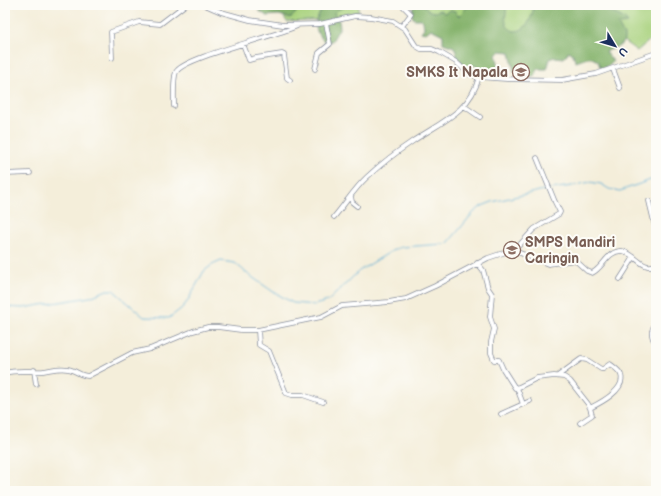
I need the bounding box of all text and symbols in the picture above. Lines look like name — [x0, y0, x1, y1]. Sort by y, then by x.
north arrow — [595, 26, 635, 66]
text: U — [615, 45, 630, 59]
school or university icon: SMKS It Napala — [511, 62, 531, 82]
place label: SMKS It Napala — [406, 64, 508, 81]
place label: SMPS Mandiri Caringin — [525, 234, 615, 267]
school or university icon: SMPS Mandiri Caringin — [502, 240, 522, 260]

